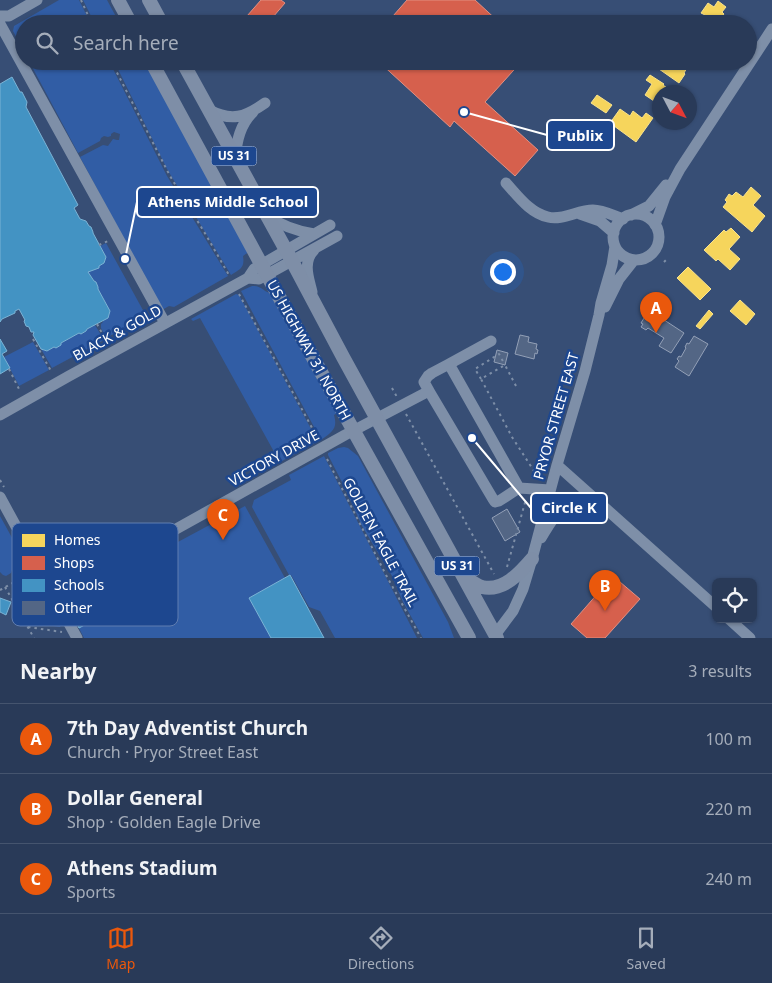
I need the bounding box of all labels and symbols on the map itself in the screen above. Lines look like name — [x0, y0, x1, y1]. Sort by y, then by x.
north arrow — [652, 85, 697, 130]
callout: Publix — [547, 120, 614, 150]
text: Publix — [557, 125, 603, 145]
road number: US 31 — [212, 146, 256, 166]
callout: Athens Middle School — [137, 187, 318, 217]
text: Athens Middle School — [148, 191, 308, 211]
your location — [490, 259, 516, 285]
street label: US HIGHWAY 31 NORTH — [263, 276, 356, 423]
pin: A — [640, 292, 672, 333]
street label: BLACK & GOLD — [69, 300, 165, 365]
street label: PRYOR STREET EAST — [528, 350, 583, 482]
street label: VICTORY DRIVE — [225, 425, 322, 490]
street label: GOLDEN EAGLE TRAIL — [339, 474, 424, 610]
callout: Circle K — [531, 493, 607, 523]
text: Circle K — [541, 497, 597, 517]
pin: C — [207, 499, 239, 540]
legend — [12, 523, 178, 626]
text: Homes — [54, 530, 101, 549]
text: Shops — [54, 553, 94, 572]
road number: US 31 — [434, 556, 480, 576]
pin: B — [589, 570, 621, 611]
text: Schools — [54, 575, 105, 594]
text: Other — [54, 598, 93, 617]

